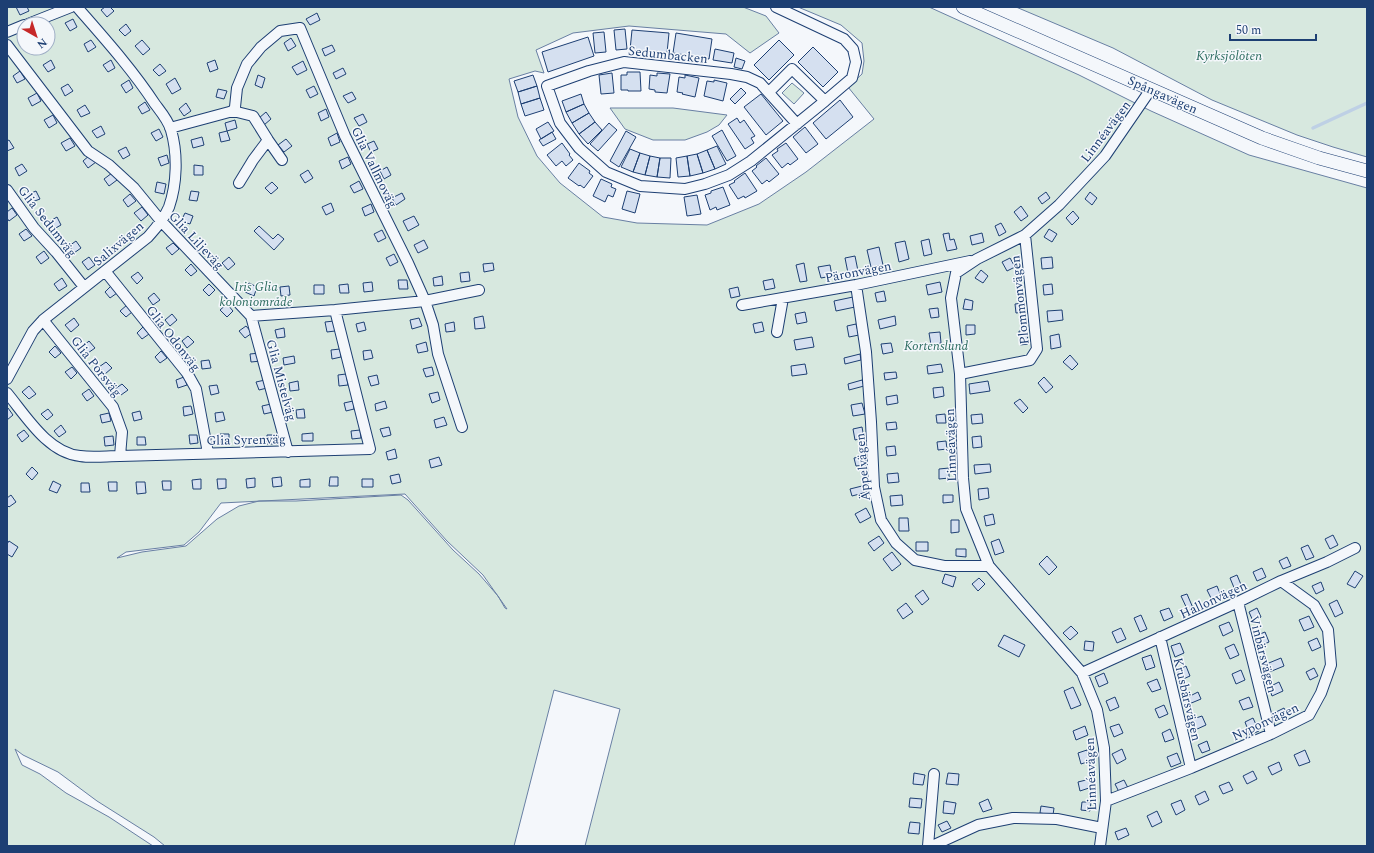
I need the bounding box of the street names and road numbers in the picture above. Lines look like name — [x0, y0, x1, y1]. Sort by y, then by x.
street label: Sedumbacken — [627, 41, 709, 69]
street label: Spångavägen — [1124, 71, 1201, 119]
street label: Linnéavägen — [1076, 96, 1136, 167]
street label: Glia Vallmoväg — [346, 123, 402, 211]
street label: Glia Sedumväg — [13, 182, 82, 262]
street label: Glia Liljeväg — [164, 207, 229, 274]
street label: Salixvägen — [89, 216, 149, 271]
street label: Plommonvägen — [1005, 254, 1035, 345]
street label: Päronvägen — [823, 256, 894, 288]
street label: Glia Odonväg — [141, 301, 206, 376]
street label: Glia Porsväg — [66, 332, 127, 402]
street label: Glia Mistelväg — [261, 337, 302, 423]
street label: Linnéavägen — [940, 407, 962, 482]
street label: Glia Syrenväg — [206, 429, 286, 451]
street label: Äppelvägen — [850, 432, 876, 502]
street label: Hallonvägen — [1176, 575, 1251, 624]
street label: Vinbärsvägen — [1244, 614, 1282, 695]
street label: Krusbärsvägen — [1168, 656, 1206, 743]
street label: Nyponvägen — [1229, 697, 1303, 746]
street label: Linnéavägen — [1080, 736, 1102, 811]

